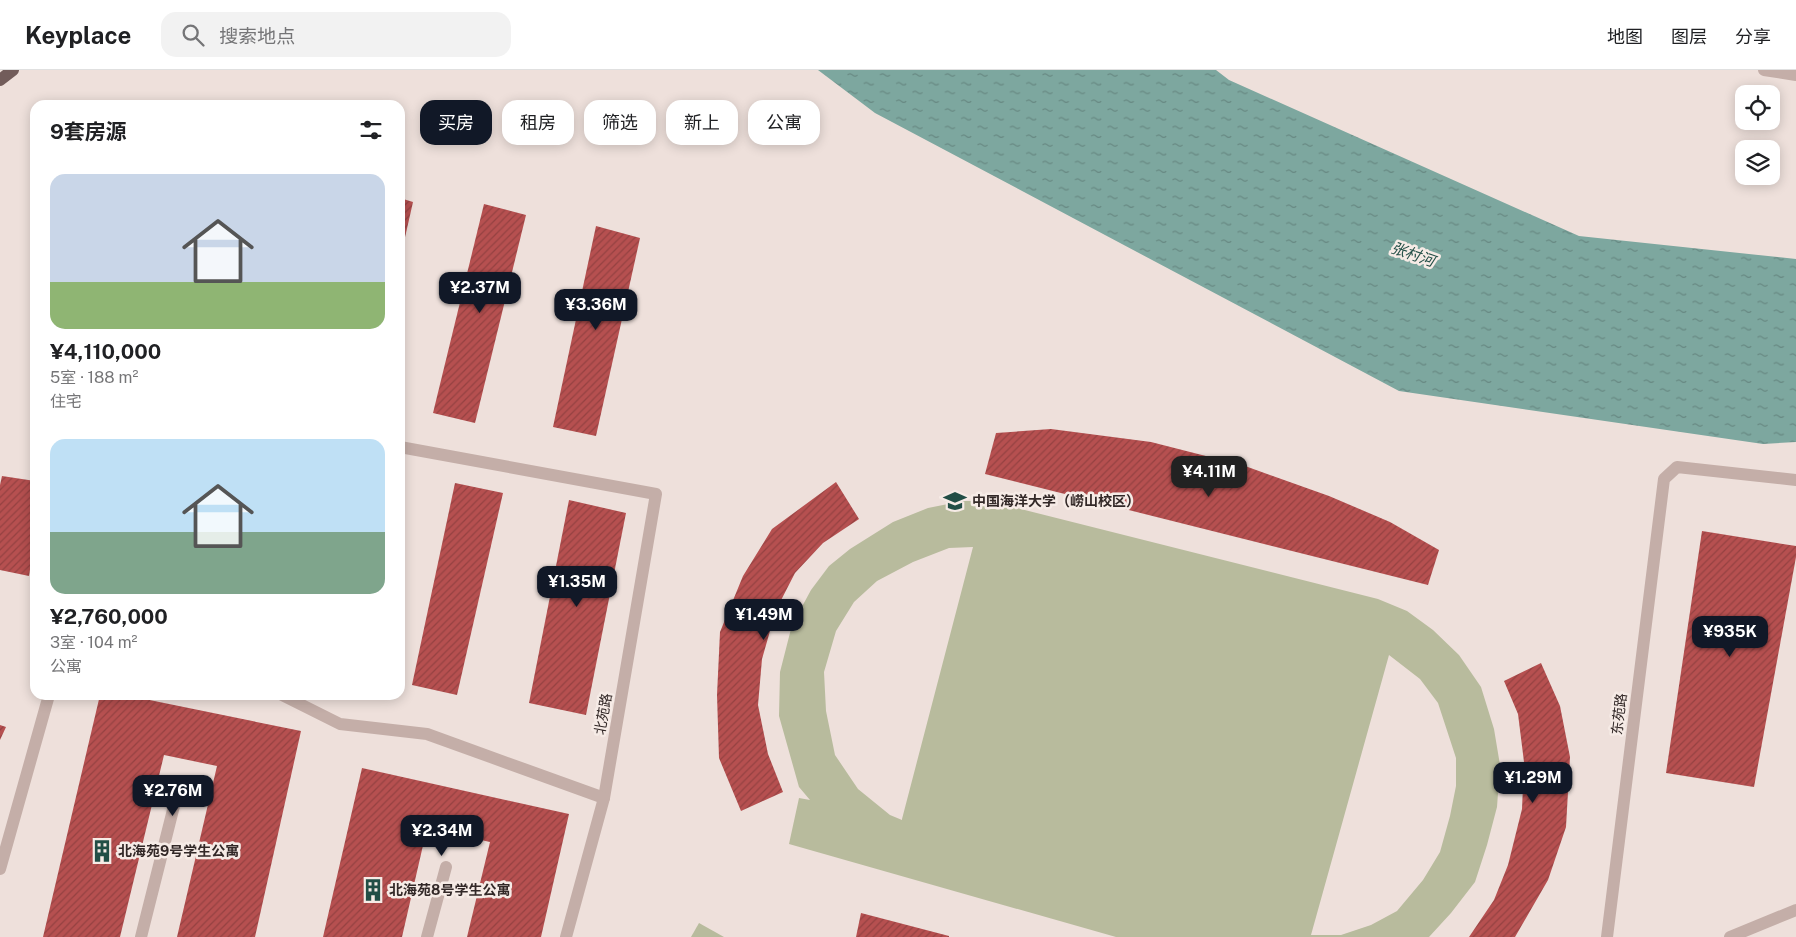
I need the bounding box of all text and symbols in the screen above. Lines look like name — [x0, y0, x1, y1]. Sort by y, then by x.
search box — [161, 12, 511, 57]
text: Keyplace — [25, 21, 131, 49]
icon: search — [179, 21, 207, 49]
text: 搜索地点 — [219, 25, 295, 47]
text: 地图 — [1607, 26, 1643, 47]
text: 图层 — [1671, 26, 1707, 47]
text: 分享 — [1735, 26, 1771, 47]
map controls — [1735, 85, 1780, 185]
button: locate — [1735, 85, 1780, 130]
chip: 买房 — [420, 100, 492, 145]
chip: 租房 — [502, 100, 574, 145]
chip: 筛选 — [584, 100, 656, 145]
chip: 新上 — [666, 100, 738, 145]
chip: 公寓 — [748, 100, 820, 145]
icon: filters — [357, 116, 385, 144]
text: 9套房源 — [50, 119, 127, 144]
button: layers — [1735, 140, 1780, 185]
icon: home — [173, 206, 263, 296]
water label: 张村河 — [1389, 239, 1440, 270]
pin: ¥2.37M — [439, 272, 521, 314]
text: ¥2.37M — [450, 278, 510, 297]
pin: ¥3.36M — [555, 288, 637, 331]
text: ¥3.36M — [565, 295, 627, 314]
text: ¥4,110,000 — [50, 339, 161, 364]
text: 5室 · 188 m² — [50, 368, 138, 387]
text: 住宅 — [50, 392, 82, 411]
pin: ¥4.11M — [1168, 456, 1250, 498]
text: ¥4.11M — [1182, 462, 1236, 481]
icon: home — [173, 471, 263, 561]
school or university icon: 中国海洋大学（崂山校区） — [942, 488, 968, 514]
place label: 中国海洋大学（崂山校区） — [972, 493, 1140, 509]
pin: ¥1.35M — [536, 566, 618, 608]
text: ¥1.35M — [548, 572, 606, 591]
pin: ¥1.49M — [723, 598, 805, 641]
text: ¥2,760,000 — [50, 604, 168, 629]
text: ¥1.49M — [735, 605, 793, 624]
pin: ¥935K — [1695, 616, 1765, 658]
text: ¥935K — [1703, 622, 1757, 641]
text: 3室 · 104 m² — [50, 633, 137, 652]
text: 公寓 — [50, 657, 82, 676]
street label: 北苑路 — [591, 692, 615, 736]
street label: 东苑路 — [1609, 692, 1629, 736]
pin: ¥1.29M — [1492, 762, 1574, 804]
text: ¥1.29M — [1504, 768, 1562, 787]
pin: ¥2.76M — [132, 774, 214, 817]
text: ¥2.76M — [144, 781, 202, 800]
pin: ¥2.34M — [401, 814, 483, 857]
text: ¥2.34M — [412, 821, 472, 840]
building icon: 北海苑9号学生公寓 — [89, 838, 115, 864]
place label: 北海苑9号学生公寓 — [118, 843, 239, 859]
building icon: 北海苑8号学生公寓 — [360, 877, 386, 903]
place label: 北海苑8号学生公寓 — [389, 882, 510, 898]

